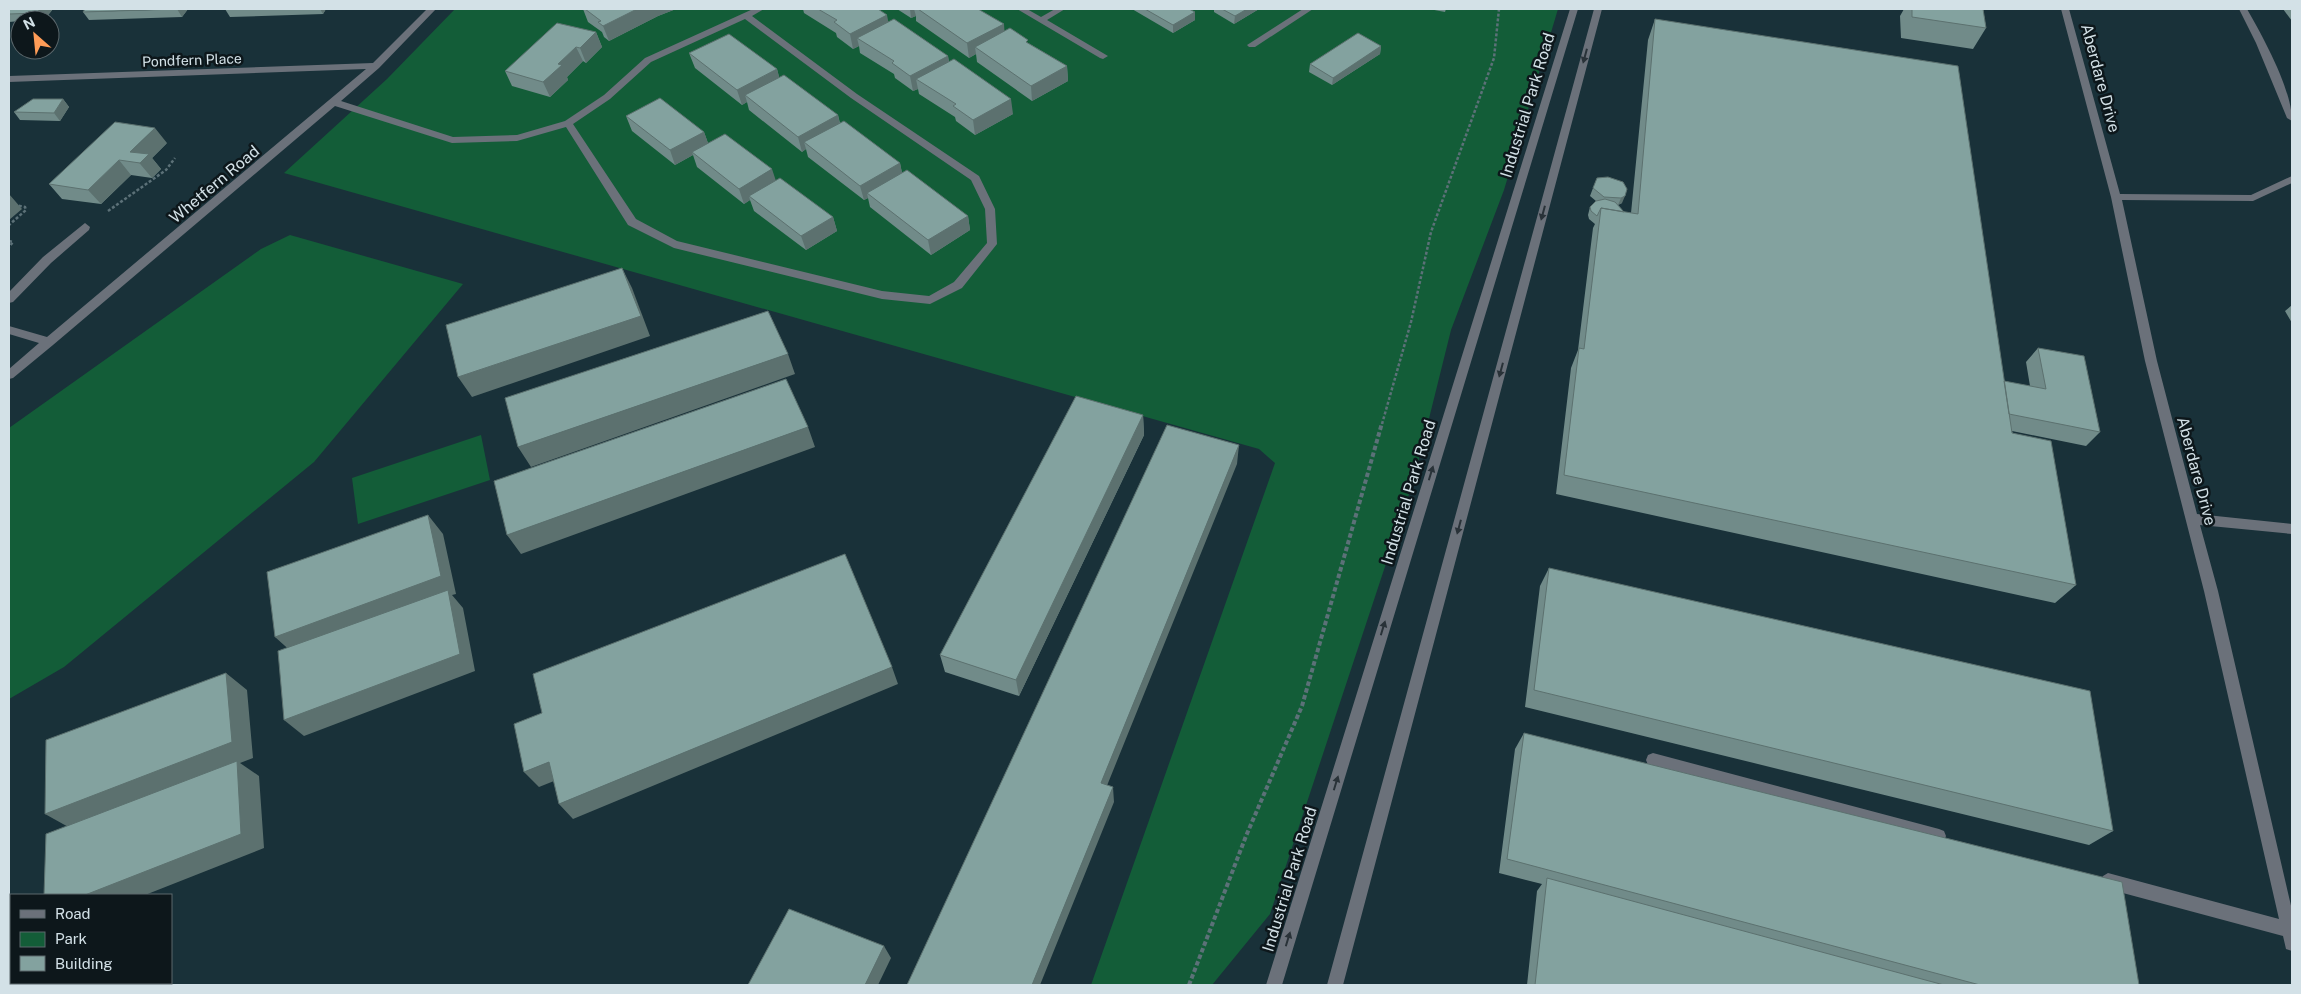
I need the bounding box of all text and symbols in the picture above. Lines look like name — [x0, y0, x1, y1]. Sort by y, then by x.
north arrow — [10, 10, 60, 60]
text: N — [21, 14, 38, 33]
street label: Aberdare Drive — [2077, 22, 2124, 135]
street label: Industrial Park Road — [1496, 30, 1559, 180]
one-way arrow — [1581, 48, 1589, 63]
street label: Pondfern Place — [142, 50, 242, 70]
street label: Whetfern Road — [166, 141, 263, 227]
one-way arrow — [1539, 205, 1547, 220]
one-way arrow — [1497, 362, 1505, 377]
street label: Aberdare Drive — [2173, 415, 2220, 528]
street label: Industrial Park Road — [1377, 417, 1440, 567]
one-way arrow — [1428, 465, 1436, 480]
one-way arrow — [1455, 519, 1463, 534]
one-way arrow — [1380, 620, 1388, 635]
one-way arrow — [1332, 776, 1340, 791]
street label: Industrial Park Road — [1258, 804, 1321, 954]
legend — [10, 894, 172, 984]
text: Road — [55, 905, 91, 922]
text: Park — [55, 930, 87, 947]
one-way arrow — [1284, 931, 1292, 946]
text: Building — [55, 955, 113, 972]

